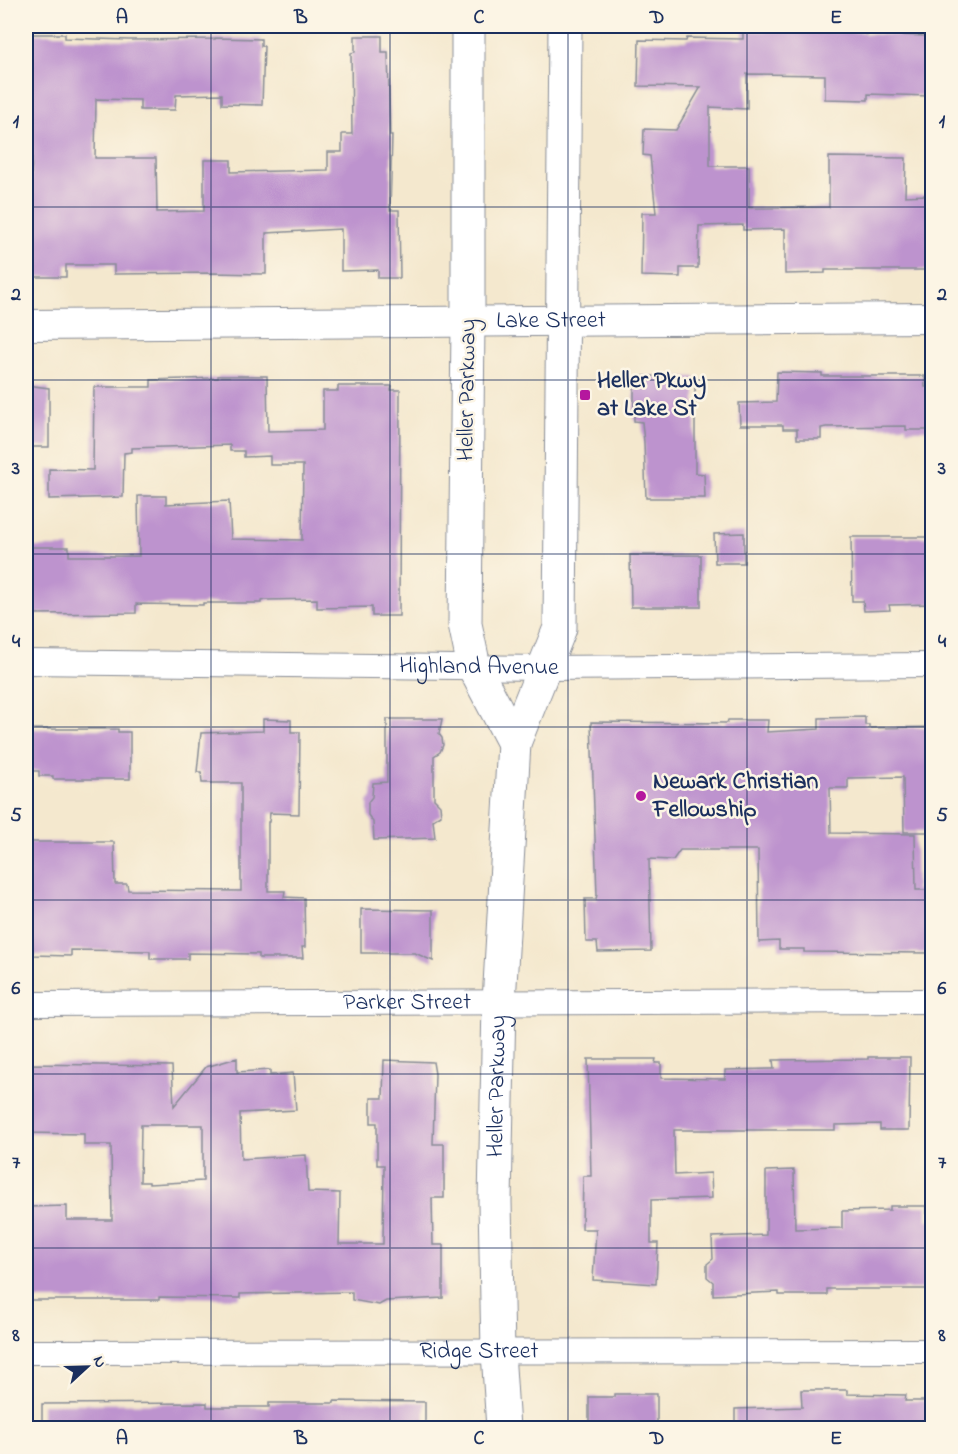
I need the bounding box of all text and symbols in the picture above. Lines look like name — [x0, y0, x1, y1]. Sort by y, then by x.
text: A — [116, 4, 128, 33]
text: B — [293, 4, 308, 33]
text: C — [474, 4, 485, 33]
text: D — [649, 4, 664, 33]
text: E — [830, 4, 842, 33]
text: 1 — [13, 108, 20, 137]
text: 1 — [939, 108, 946, 137]
text: 2 — [10, 281, 21, 310]
text: 2 — [936, 281, 947, 310]
street label: Lake Street — [496, 303, 606, 339]
street label: Heller Parkway — [449, 319, 488, 461]
place label: Heller Pkwy at Lake St — [597, 364, 706, 427]
marker: Heller Pkwy at Lake St — [578, 388, 592, 402]
text: 3 — [11, 455, 20, 484]
text: 3 — [937, 455, 946, 484]
text: 4 — [12, 628, 21, 657]
text: 4 — [938, 628, 947, 657]
street label: Highland Avenue — [399, 649, 559, 686]
place label: Newark Christian Fellowship — [652, 765, 819, 828]
marker: Newark Christian Fellowship — [634, 789, 648, 803]
text: 5 — [10, 802, 22, 831]
text: 5 — [936, 802, 948, 831]
text: 6 — [12, 975, 21, 1004]
text: 6 — [938, 975, 947, 1004]
street label: Parker Street — [343, 985, 471, 1020]
street label: Heller Parkway — [478, 1015, 517, 1158]
text: 7 — [12, 1149, 21, 1178]
text: 7 — [938, 1149, 947, 1178]
text: 8 — [11, 1322, 20, 1351]
text: 8 — [937, 1322, 946, 1351]
street label: Ridge Street — [419, 1334, 539, 1369]
north arrow — [57, 1337, 117, 1397]
text: N — [86, 1353, 112, 1372]
text: A — [116, 1425, 128, 1454]
text: B — [293, 1425, 308, 1454]
text: C — [474, 1425, 485, 1454]
text: D — [649, 1425, 664, 1454]
text: E — [830, 1425, 842, 1454]

